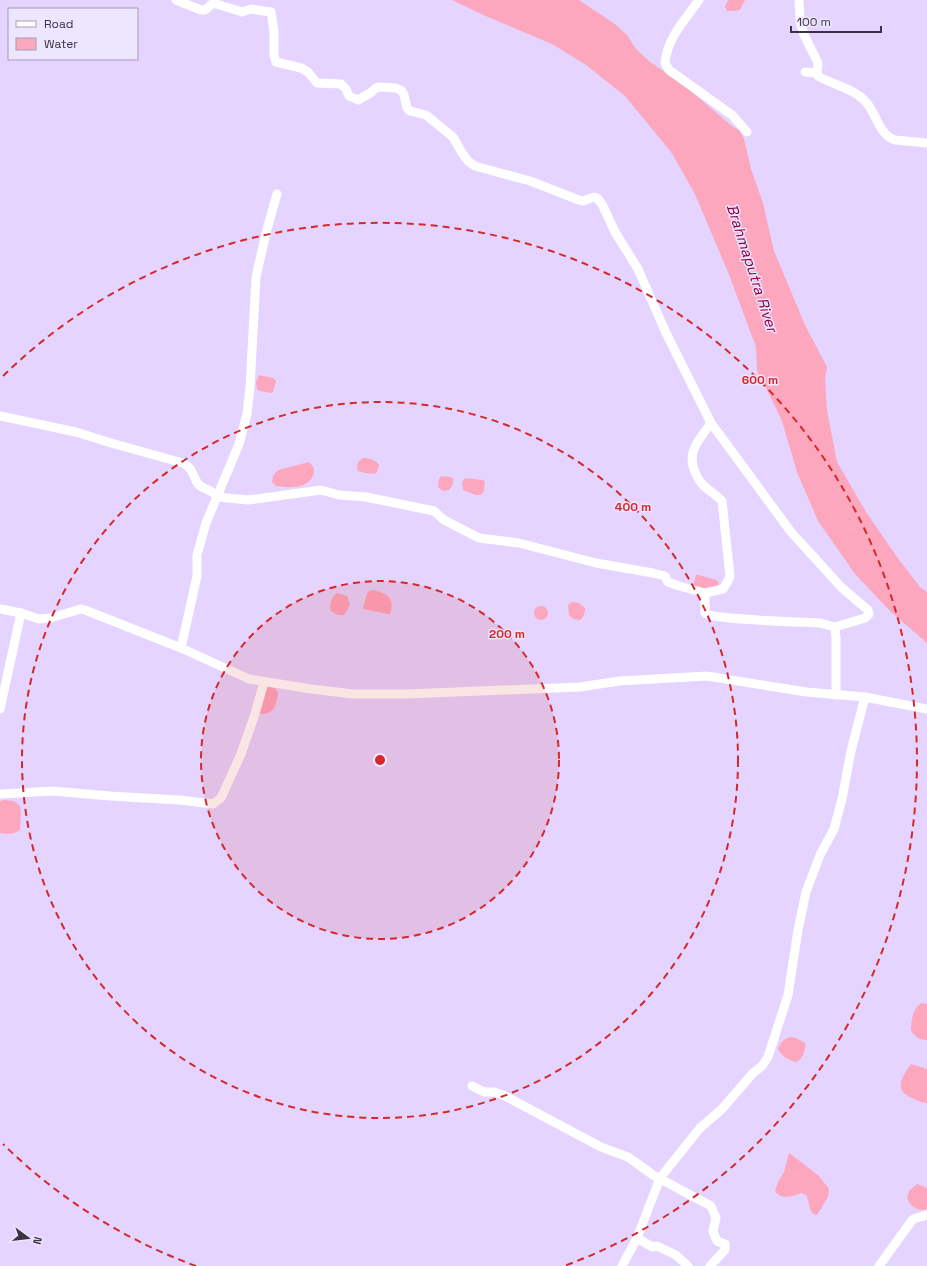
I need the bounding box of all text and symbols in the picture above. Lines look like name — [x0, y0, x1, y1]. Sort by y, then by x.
legend — [8, 8, 138, 60]
scale bar — [791, 8, 881, 34]
text: 100 m — [797, 14, 831, 30]
text: Road — [44, 16, 73, 32]
text: Water — [44, 36, 78, 52]
water label: Brahmaputra River — [723, 201, 783, 336]
text: 600 m — [742, 372, 778, 388]
text: 400 m — [615, 499, 651, 515]
text: 200 m — [489, 626, 525, 642]
centre of rings — [373, 753, 387, 767]
north arrow — [8, 1218, 48, 1258]
text: N — [30, 1235, 45, 1246]

